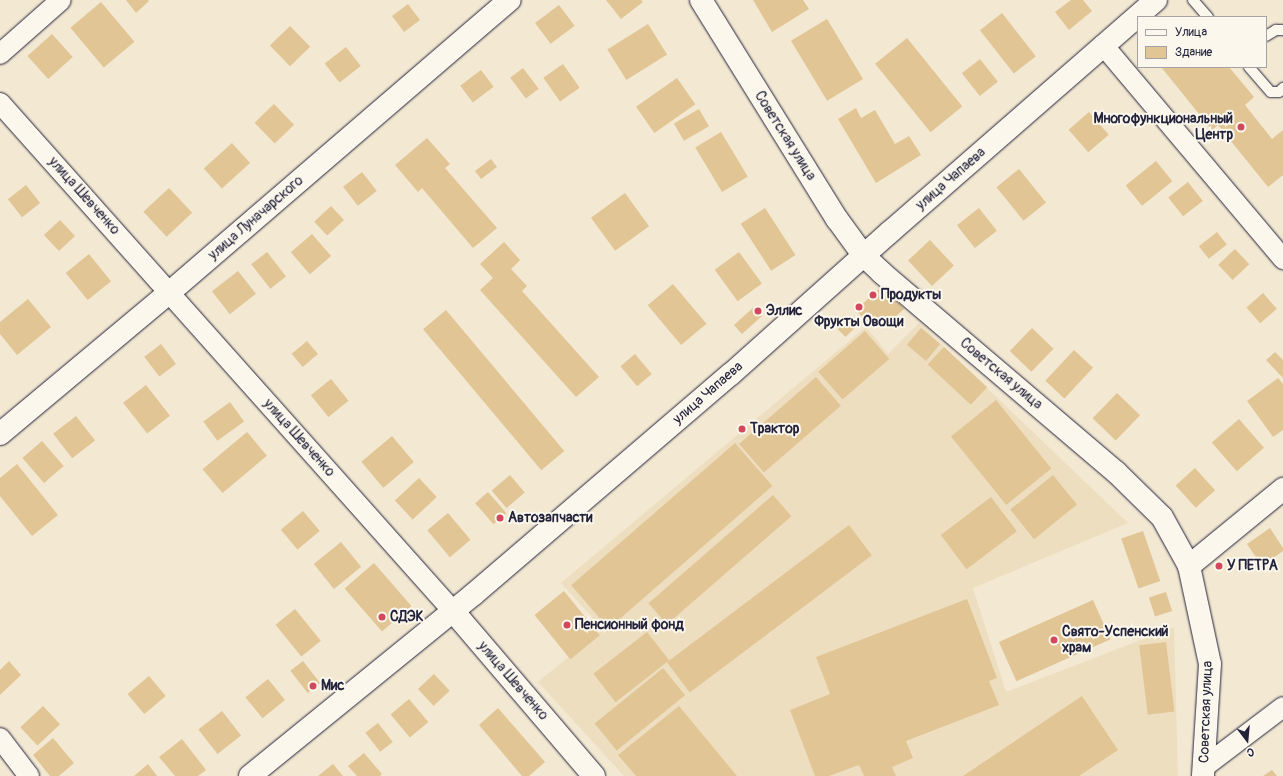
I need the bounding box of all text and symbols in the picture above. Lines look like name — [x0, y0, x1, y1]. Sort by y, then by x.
legend — [1137, 16, 1267, 68]
text: Улица — [1175, 25, 1207, 40]
text: Здание — [1175, 45, 1212, 60]
street label: Советская улица — [751, 88, 819, 184]
place label: Многофункциональный Центр — [1094, 111, 1233, 144]
marker: Многофункциональный Центр — [1236, 122, 1246, 132]
street label: улица Чапаева — [913, 144, 989, 214]
street label: улица Шевченко — [45, 154, 123, 238]
street label: улица Луначарского — [205, 172, 307, 264]
place label: Продукты — [881, 287, 941, 303]
marker: Продукты — [868, 290, 878, 300]
marker: Фрукты Овощи — [854, 302, 864, 312]
place label: Эллис — [766, 303, 802, 319]
marker: Эллис — [753, 306, 763, 316]
place label: Фрукты Овощи — [814, 314, 904, 330]
street label: Советская улица — [956, 335, 1046, 413]
street label: улица Чапаева — [670, 358, 746, 428]
street label: улица Шевченко — [260, 396, 338, 480]
place label: Трактор — [750, 421, 799, 437]
marker: Трактор — [737, 424, 747, 434]
place label: Автозапчасти — [508, 510, 593, 526]
marker: Автозапчасти — [495, 513, 505, 523]
place label: У ПЕТРА — [1227, 558, 1278, 574]
marker: У ПЕТРА — [1214, 561, 1224, 571]
place label: СДЭК — [390, 609, 423, 625]
marker: СДЭК — [377, 612, 387, 622]
place label: Пенсионный фонд — [575, 617, 684, 633]
marker: Пенсионный фонд — [562, 620, 572, 630]
place label: Свято-Успенский храм — [1062, 624, 1168, 656]
marker: Свято-Успенский храм — [1049, 635, 1059, 645]
street label: улица Шевченко — [474, 638, 552, 724]
street label: Советская улица — [1196, 661, 1216, 763]
place label: Мис — [321, 678, 344, 694]
marker: Мис — [308, 681, 318, 691]
north arrow — [1227, 720, 1267, 760]
text: С — [1245, 745, 1256, 759]

